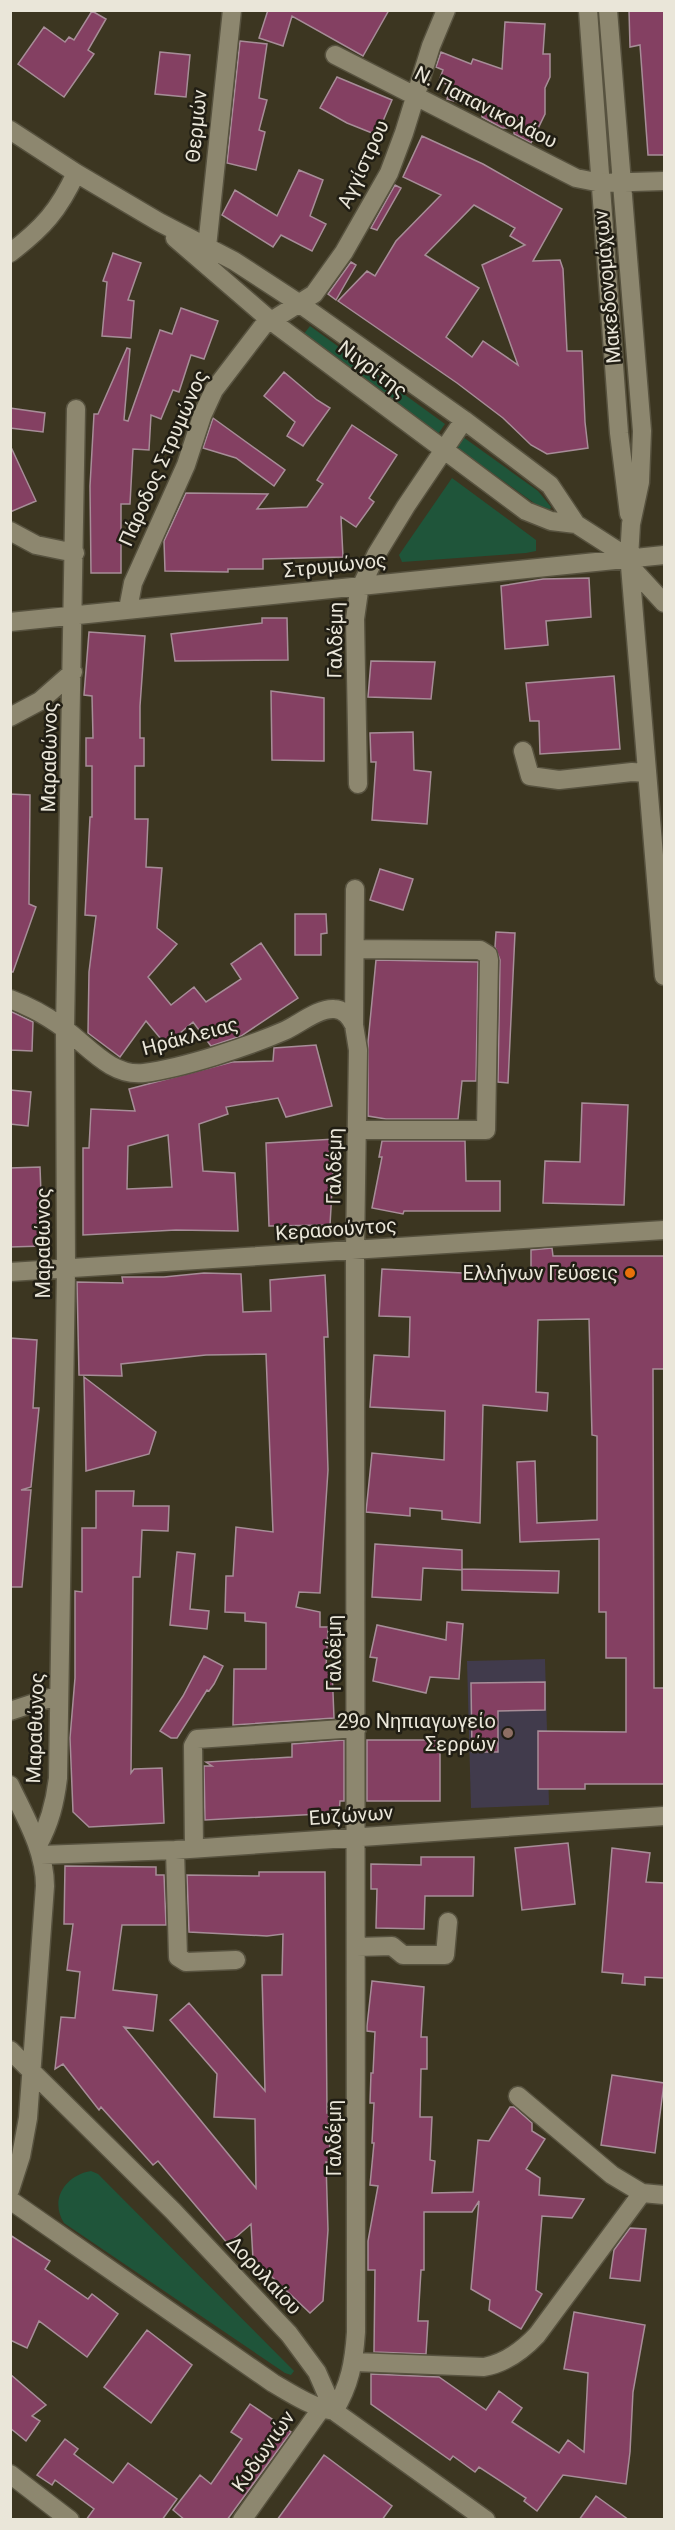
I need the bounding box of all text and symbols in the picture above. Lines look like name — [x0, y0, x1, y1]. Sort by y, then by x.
street label: Ν. Παπανικολάου — [411, 61, 561, 153]
street label: Θερμών — [180, 88, 212, 164]
street label: Αγγίστρου — [332, 116, 394, 212]
street label: Μακεδονομάχων — [588, 209, 626, 365]
street label: Νιγρίτης — [334, 335, 412, 403]
street label: Πάροδος Στρυμώνος — [113, 366, 213, 550]
street label: Στρυμώνος — [282, 548, 388, 582]
street label: Γαλδέμη — [322, 601, 348, 679]
street label: Μαραθώνος — [36, 701, 62, 813]
street label: Ηράκλειας — [139, 1012, 241, 1060]
street label: Γαλδέμη — [321, 1127, 347, 1205]
street label: Μαραθώνος — [31, 1188, 55, 1299]
street label: Κερασούντος — [274, 1213, 398, 1245]
place label: Ελλήνων Γεύσεις — [463, 1261, 618, 1285]
marker: Ελλήνων Γεύσεις — [623, 1266, 637, 1280]
street label: Γαλδέμη — [322, 1615, 346, 1691]
street label: Μαραθώνος — [21, 1672, 49, 1784]
place label: 29ο Νηπιαγωγείο Σερρών — [337, 1709, 496, 1756]
marker: 29ο Νηπιαγωγείο Σερρών — [501, 1726, 515, 1740]
street label: Ευζώνων — [308, 1800, 394, 1830]
street label: Γαλδέμη — [322, 2100, 346, 2176]
street label: Δορυλαίου — [222, 2231, 306, 2319]
street label: Κυδωνιών — [226, 2406, 300, 2496]

